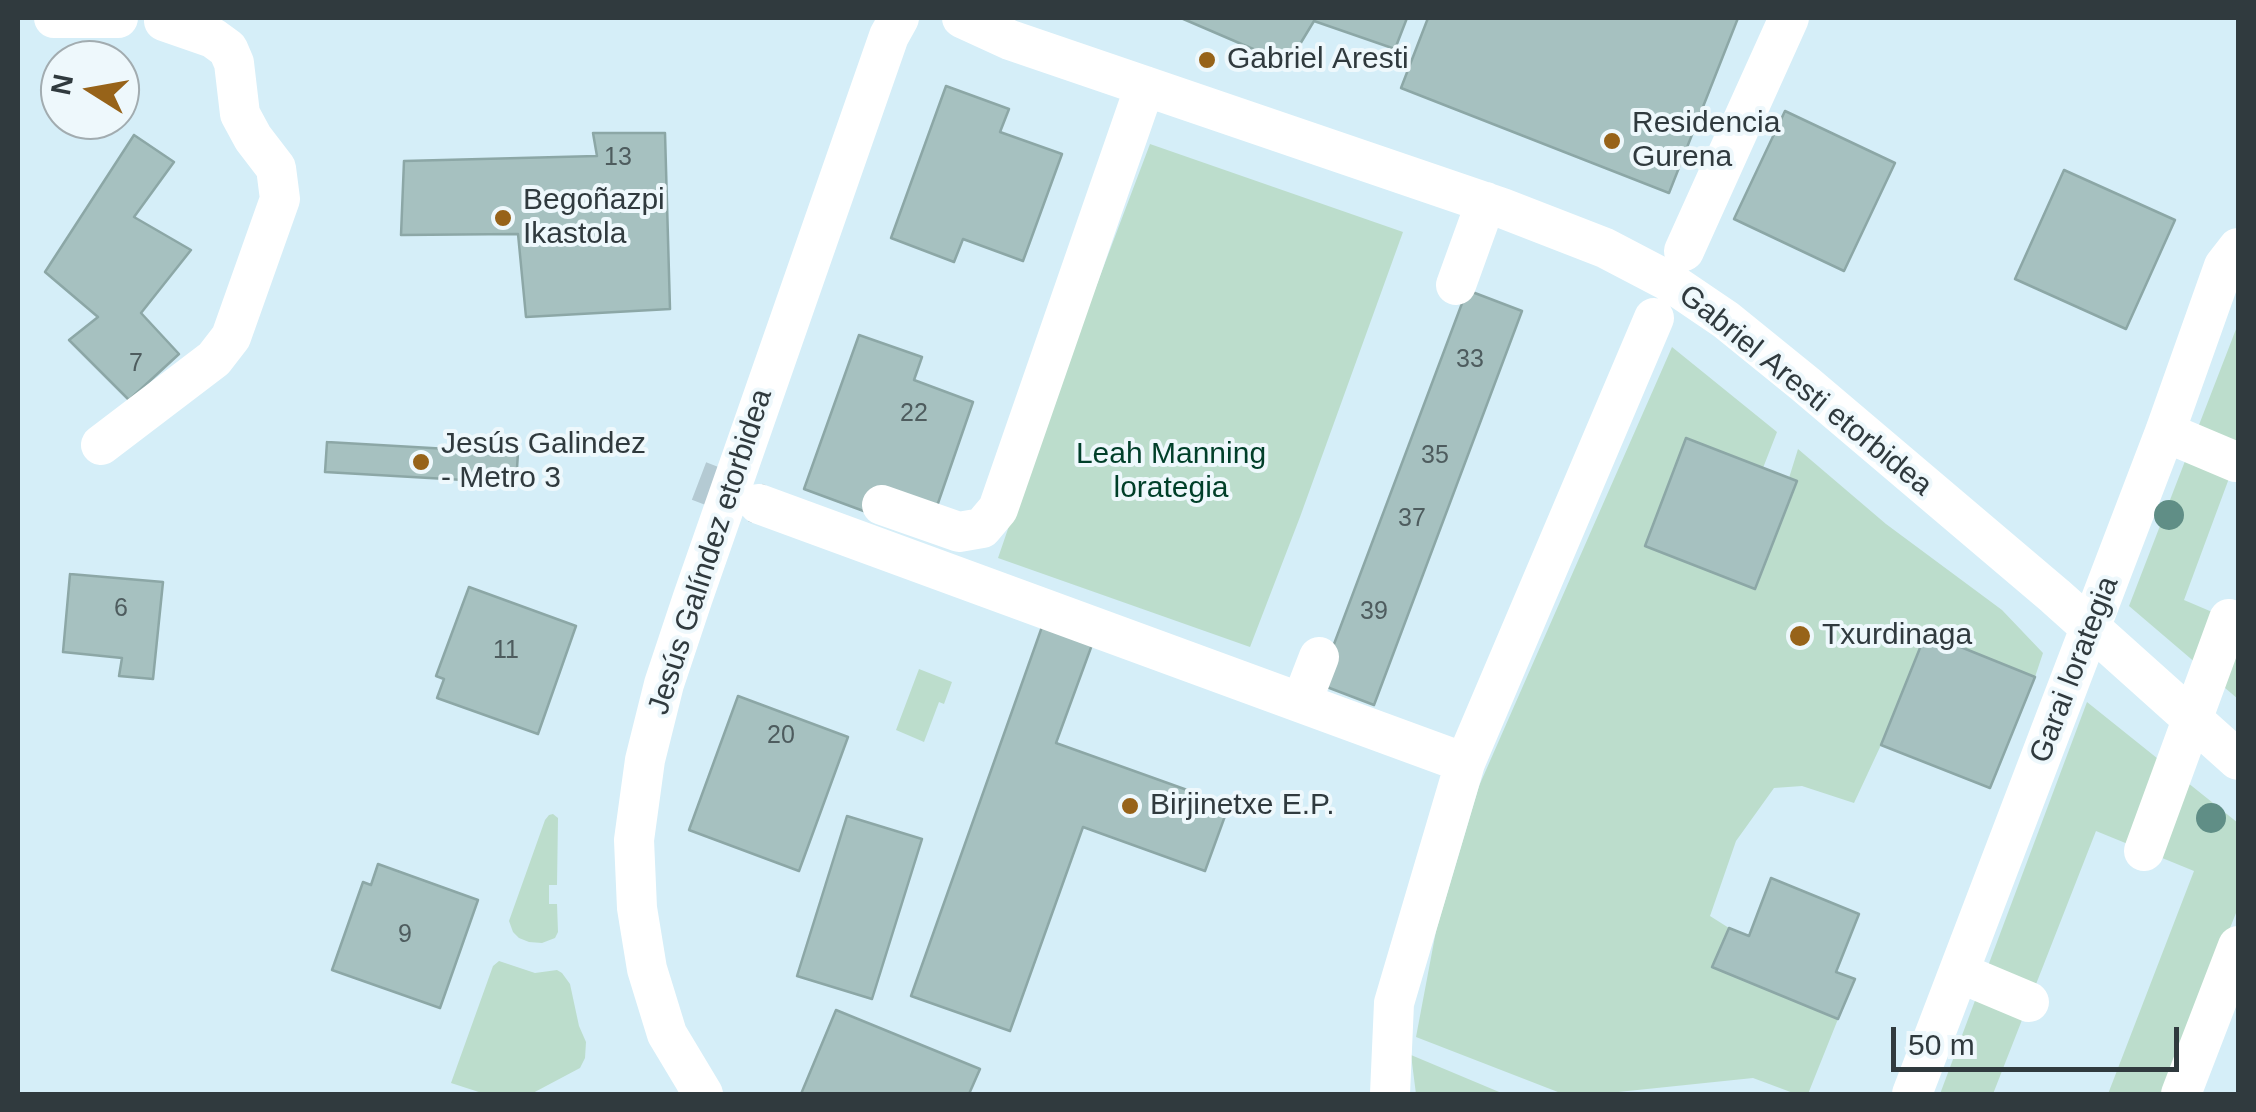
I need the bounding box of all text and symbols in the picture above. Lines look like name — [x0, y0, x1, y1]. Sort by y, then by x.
north arrow — [40, 40, 140, 140]
place label: Gabriel Aresti — [1227, 42, 1409, 78]
marker: Gabriel Aresti — [1196, 49, 1218, 71]
text: N — [45, 72, 79, 97]
place label: Residencia Gurena — [1632, 106, 1780, 176]
marker: Residencia Gurena — [1601, 130, 1623, 152]
house number: 13 — [604, 143, 632, 173]
place label: Begoñazpi Ikastola — [523, 183, 665, 254]
marker: Begoñazpi Ikastola — [492, 207, 514, 229]
street label: Gabriel Aresti etorbidea — [1671, 278, 1939, 504]
house number: 33 — [1456, 345, 1484, 375]
house number: 7 — [129, 349, 143, 379]
street label: Jesús Galíndez etorbidea — [641, 385, 781, 719]
house number: 22 — [900, 399, 928, 429]
place label: Jesús Galindez - Metro 3 — [441, 427, 646, 498]
park label: Leah Manning lorategia — [1076, 437, 1266, 508]
house number: 35 — [1421, 441, 1449, 471]
marker: Jesús Galindez - Metro 3 — [410, 451, 432, 473]
house number: 37 — [1398, 504, 1426, 534]
street label: Garai lorategia — [2023, 572, 2127, 768]
house number: 6 — [114, 594, 128, 624]
house number: 39 — [1360, 597, 1388, 627]
place label: Txurdinaga — [1822, 618, 1972, 654]
marker: Txurdinaga — [1787, 623, 1813, 649]
house number: 11 — [493, 636, 519, 666]
house number: 20 — [767, 721, 795, 751]
place label: Birjinetxe E.P. — [1150, 788, 1335, 824]
marker: Birjinetxe E.P. — [1119, 795, 1141, 817]
house number: 9 — [398, 920, 412, 950]
scale bar — [1896, 1007, 2184, 1069]
text: 50 m — [1908, 1028, 1975, 1061]

